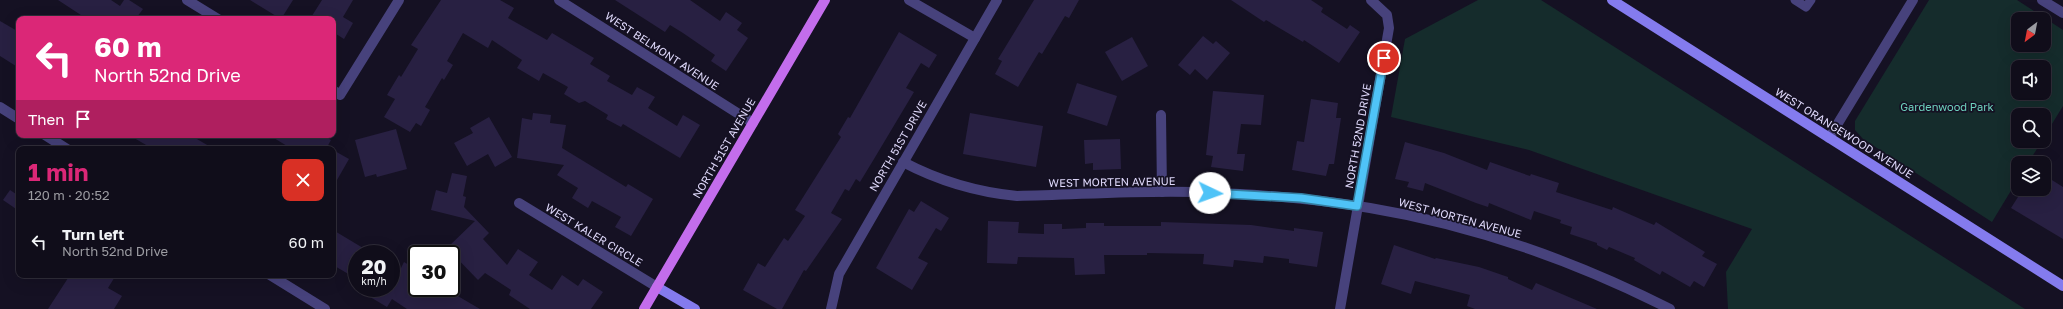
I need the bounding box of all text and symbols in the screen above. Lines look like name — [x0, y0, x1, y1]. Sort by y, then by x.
street label: WEST BELMONT AVENUE — [603, 9, 722, 92]
north arrow — [2011, 12, 2051, 52]
map controls — [2011, 12, 2051, 196]
text: 60 m — [94, 30, 161, 63]
icon: left — [28, 32, 80, 84]
pin — [1367, 41, 1401, 75]
icon: arrive — [1373, 47, 1395, 69]
button: sound — [2011, 60, 2051, 100]
text: North 52nd Drive — [94, 64, 241, 86]
street label: NORTH 52ND DRIVE — [1342, 82, 1373, 189]
street label: WEST ORANGEWOOD AVENUE — [1773, 85, 1916, 181]
street label: NORTH 51ST AVENUE — [690, 95, 758, 200]
street label: NORTH 51ST DRIVE — [866, 98, 929, 193]
park label: Gardenwood Park — [1900, 100, 1994, 113]
icon: arrive — [72, 108, 94, 130]
button: search — [2011, 108, 2051, 148]
text: Then — [28, 110, 64, 128]
button: layers — [2011, 156, 2051, 196]
text: 1 min — [28, 157, 88, 186]
button: close — [282, 159, 324, 201]
position arrow — [1189, 172, 1231, 214]
street label: WEST MORTEN AVENUE — [1048, 174, 1176, 189]
text: 120 m · 20:52 — [28, 187, 110, 203]
street label: WEST MORTEN AVENUE — [1397, 195, 1523, 240]
street label: WEST KALER CIRCLE — [543, 200, 645, 269]
text: Turn left — [62, 225, 124, 243]
icon: left — [28, 231, 50, 253]
text: 60 m — [289, 233, 324, 251]
text: North 52nd Drive — [62, 243, 168, 259]
speed limit sign: 30 — [408, 245, 460, 297]
text: 20 — [361, 254, 387, 278]
text: km/h — [361, 275, 387, 287]

